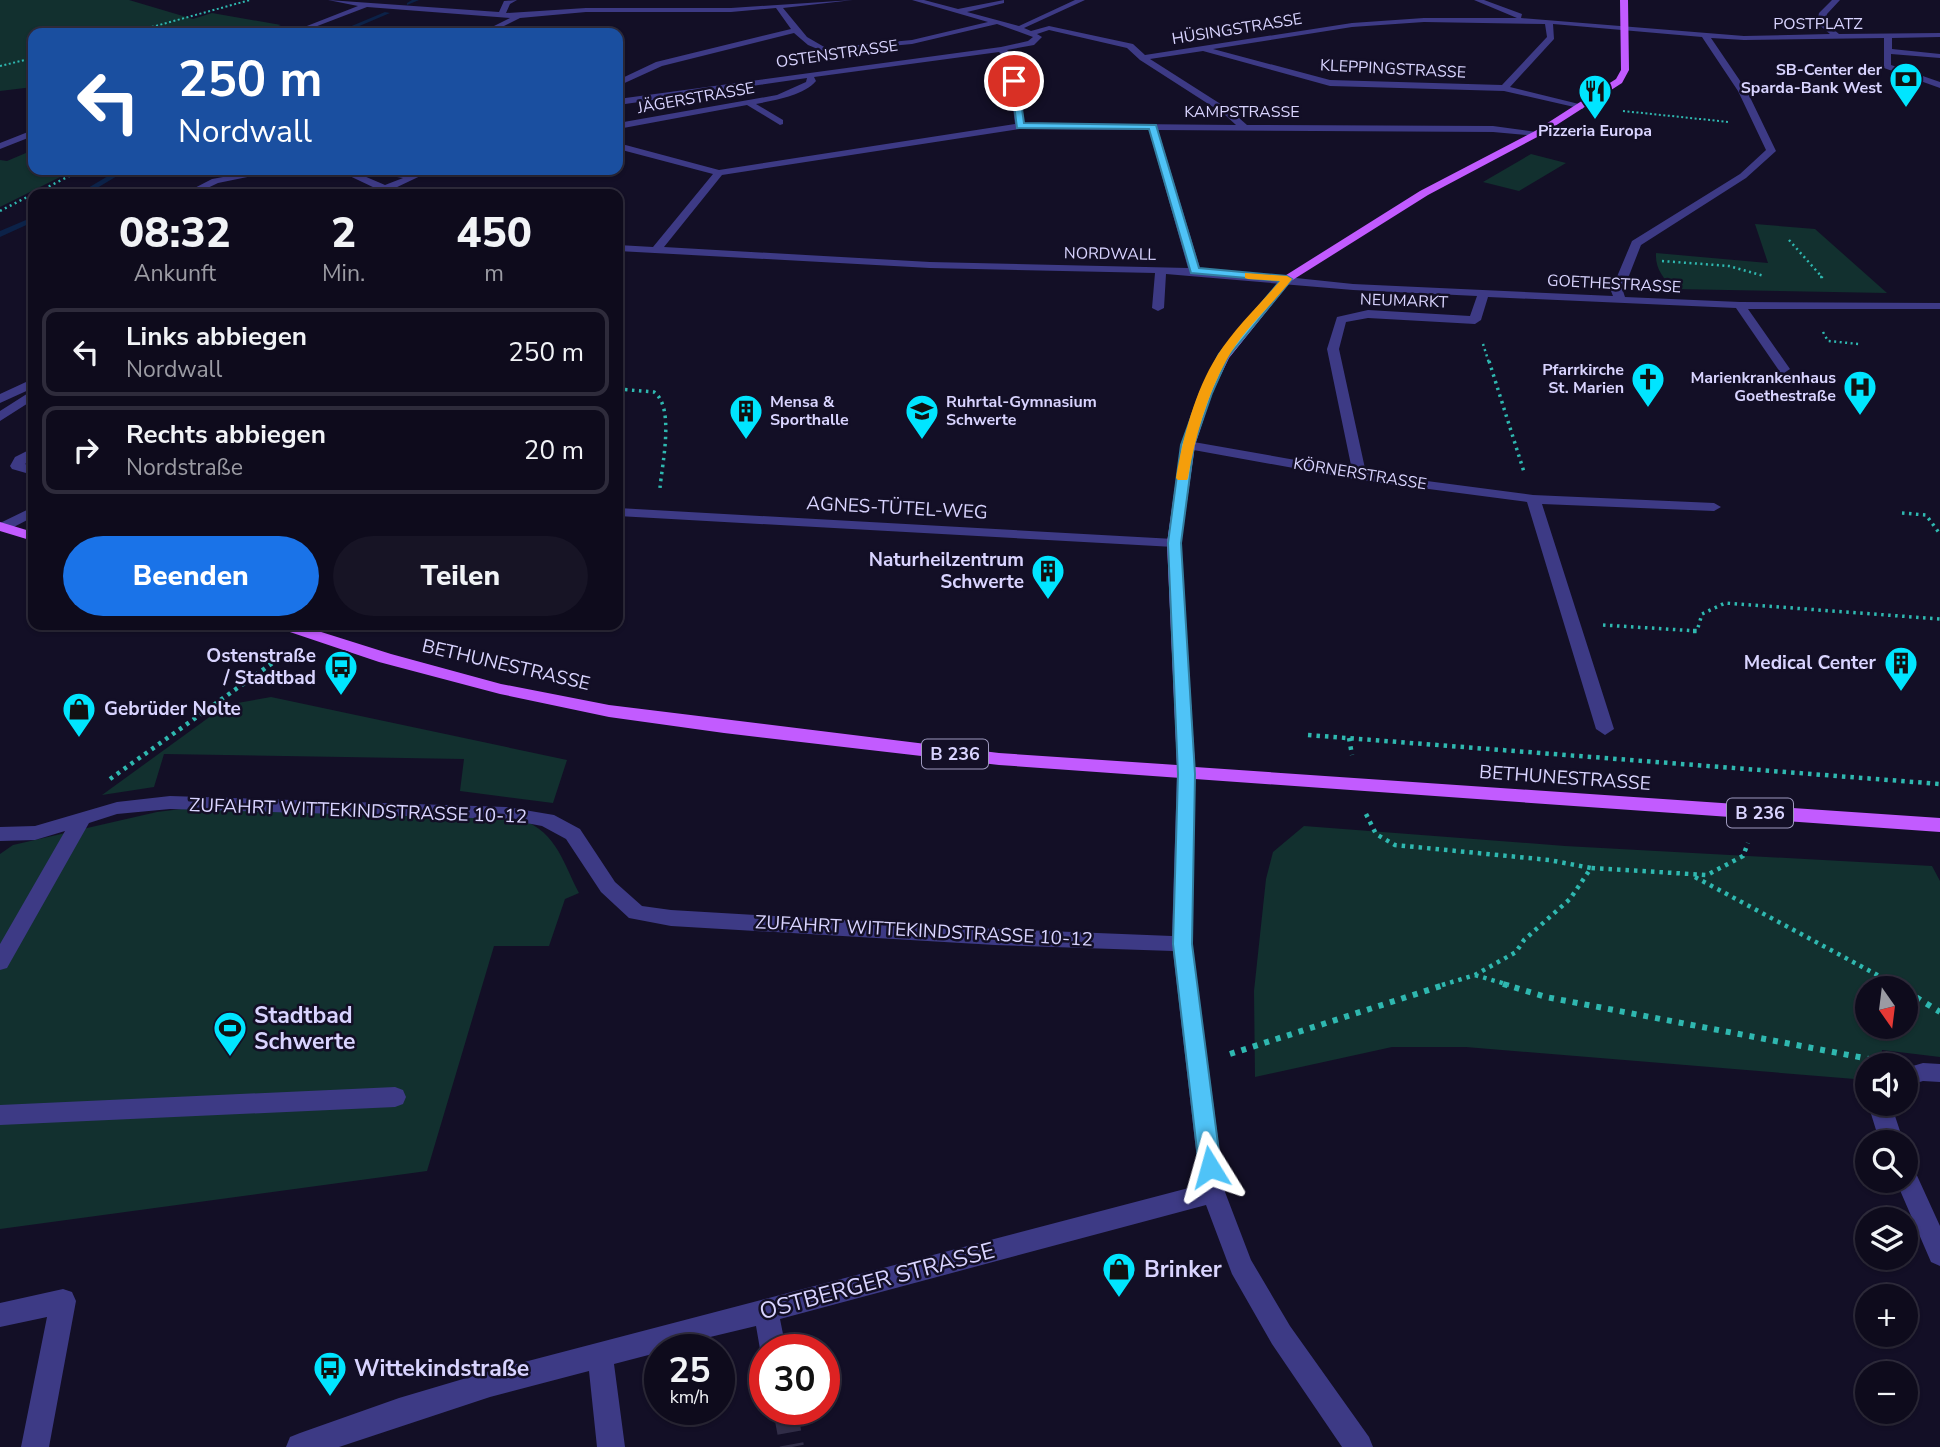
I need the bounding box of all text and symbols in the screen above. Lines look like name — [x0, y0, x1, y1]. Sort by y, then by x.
street label: HÜSINGSTRASSE — [1170, 8, 1304, 50]
street label: POSTPLATZ — [1773, 13, 1863, 35]
street label: OSTENSTRASSE — [775, 35, 899, 73]
text: 250 m — [178, 46, 322, 113]
pin — [984, 51, 1044, 111]
street label: KLEPPINGSTRASSE — [1319, 54, 1467, 84]
icon: left — [63, 56, 154, 147]
place label: SB-Center der Sparda-Bank West — [1741, 59, 1883, 99]
bank icon: SB-Center der Sparda-Bank West — [1887, 60, 1925, 109]
icon: arrive — [995, 62, 1033, 100]
restaurant icon: Pizzeria Europa — [1576, 72, 1614, 121]
street label: JÄGERSTRASSE — [635, 77, 756, 119]
street label: KAMPSTRASSE — [1184, 101, 1300, 123]
text: Nordwall — [178, 110, 312, 153]
place label: Pizzeria Europa — [1538, 120, 1652, 142]
text: 08:32 — [119, 205, 231, 262]
text: 2 — [331, 205, 356, 262]
text: 450 — [456, 205, 532, 262]
street label: NORDWALL — [1064, 242, 1157, 266]
text: Ankunft — [134, 258, 216, 289]
text: Min. — [322, 258, 365, 289]
text: m — [484, 258, 504, 289]
street label: GOETHESTRASSE — [1546, 270, 1682, 298]
street label: NEUMARKT — [1360, 288, 1449, 314]
text: Links abbiegen — [126, 319, 307, 354]
icon: left — [67, 333, 105, 371]
text: 250 m — [508, 335, 584, 370]
text: Nordwall — [126, 354, 222, 385]
place label: Pfarrkirche St. Marien — [1542, 359, 1624, 399]
church icon: Pfarrkirche St. Marien — [1629, 360, 1667, 409]
place label: Marienkrankenhaus Goethestraße — [1690, 367, 1836, 407]
hospital icon: Marienkrankenhaus Goethestraße — [1841, 368, 1879, 417]
place label: Mensa & Sporthalle — [770, 391, 849, 431]
place label: Ruhrtal-Gymnasium Schwerte — [946, 391, 1097, 431]
building icon: Mensa & Sporthalle — [727, 392, 765, 441]
school or university icon: Ruhrtal-Gymnasium Schwerte — [903, 392, 941, 441]
text: Rechts abbiegen — [126, 417, 326, 452]
icon: right — [67, 431, 105, 469]
text: 20 m — [524, 433, 584, 468]
text: Nordstraße — [126, 452, 243, 483]
street label: KÖRNERSTRASSE — [1292, 453, 1428, 495]
street label: AGNES-TÜTEL-WEG — [806, 490, 988, 526]
button: Beenden — [63, 536, 319, 616]
button: Teilen — [333, 536, 588, 616]
place label: Naturheilzentrum Schwerte — [869, 547, 1024, 595]
building icon: Naturheilzentrum Schwerte — [1029, 552, 1067, 601]
street label: BETHUNESTRASSE — [419, 633, 593, 697]
place label: Ostenstraße / Stadtbad — [206, 643, 316, 691]
building icon: Medical Center — [1882, 644, 1920, 693]
bus stop icon: Ostenstraße / Stadtbad — [322, 648, 360, 697]
place label: Medical Center — [1744, 650, 1877, 676]
shop icon: Gebrüder Nolte — [60, 690, 98, 739]
place label: Gebrüder Nolte — [104, 696, 241, 722]
road number: B 236 — [922, 740, 988, 768]
street label: BETHUNESTRASSE — [1478, 759, 1652, 797]
street label: ZUFAHRT WITTEKINDSTRASSE 10-12 — [189, 792, 527, 830]
road number: B 236 — [1727, 798, 1793, 828]
street label: ZUFAHRT WITTEKINDSTRASSE 10-12 — [754, 909, 1094, 953]
north arrow — [1855, 976, 1918, 1040]
map controls — [1855, 976, 1918, 1424]
place label: Stadtbad Schwerte — [254, 1000, 355, 1057]
sports icon: Stadtbad Schwerte — [211, 1009, 249, 1058]
button: sound — [1855, 1053, 1918, 1116]
position arrow — [1173, 1130, 1247, 1204]
button: search — [1855, 1130, 1918, 1193]
button: layers — [1855, 1207, 1918, 1270]
street label: OSTBERGER STRASSE — [756, 1235, 998, 1327]
shop icon: Brinker — [1100, 1250, 1138, 1299]
place label: Brinker — [1144, 1254, 1222, 1285]
button: + — [1855, 1284, 1918, 1347]
speed limit sign: 30 — [749, 1334, 840, 1425]
text: 25 — [668, 1347, 711, 1394]
bus stop icon: Wittekindstraße — [311, 1349, 349, 1398]
place label: Wittekindstraße — [354, 1353, 529, 1384]
button: − — [1855, 1361, 1918, 1424]
text: km/h — [670, 1385, 709, 1409]

